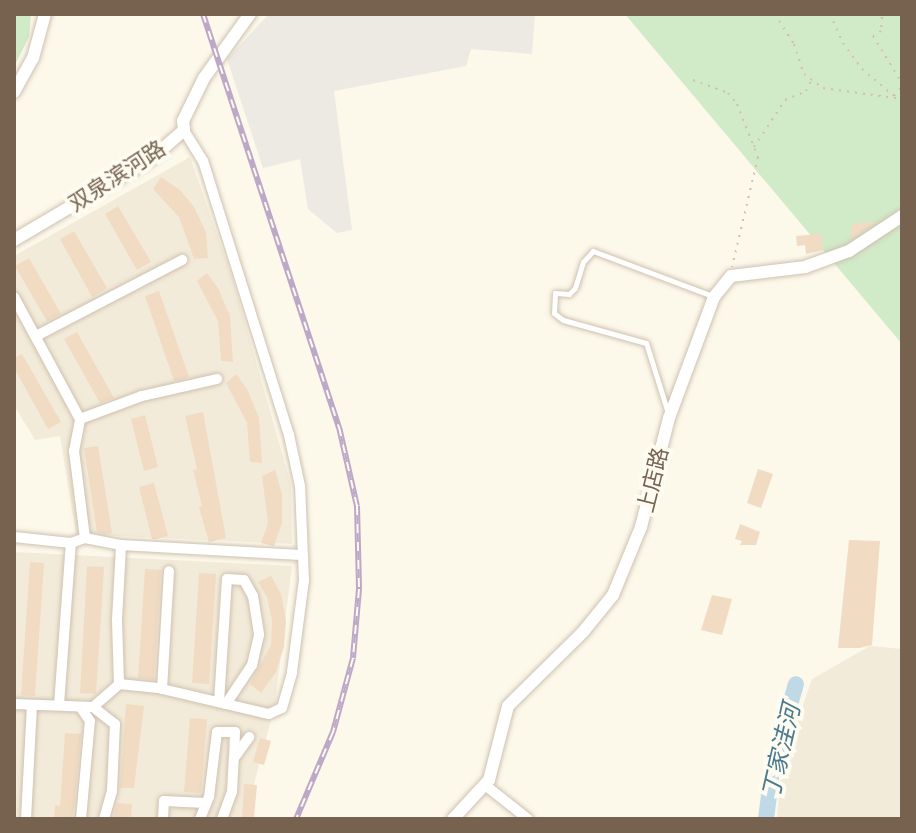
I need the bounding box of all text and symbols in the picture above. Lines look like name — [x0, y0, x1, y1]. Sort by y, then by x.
street label: 双泉滨河路 — [64, 135, 170, 217]
street label: 上店路 — [632, 445, 674, 515]
water label: 丁家洼河 — [756, 701, 806, 801]

